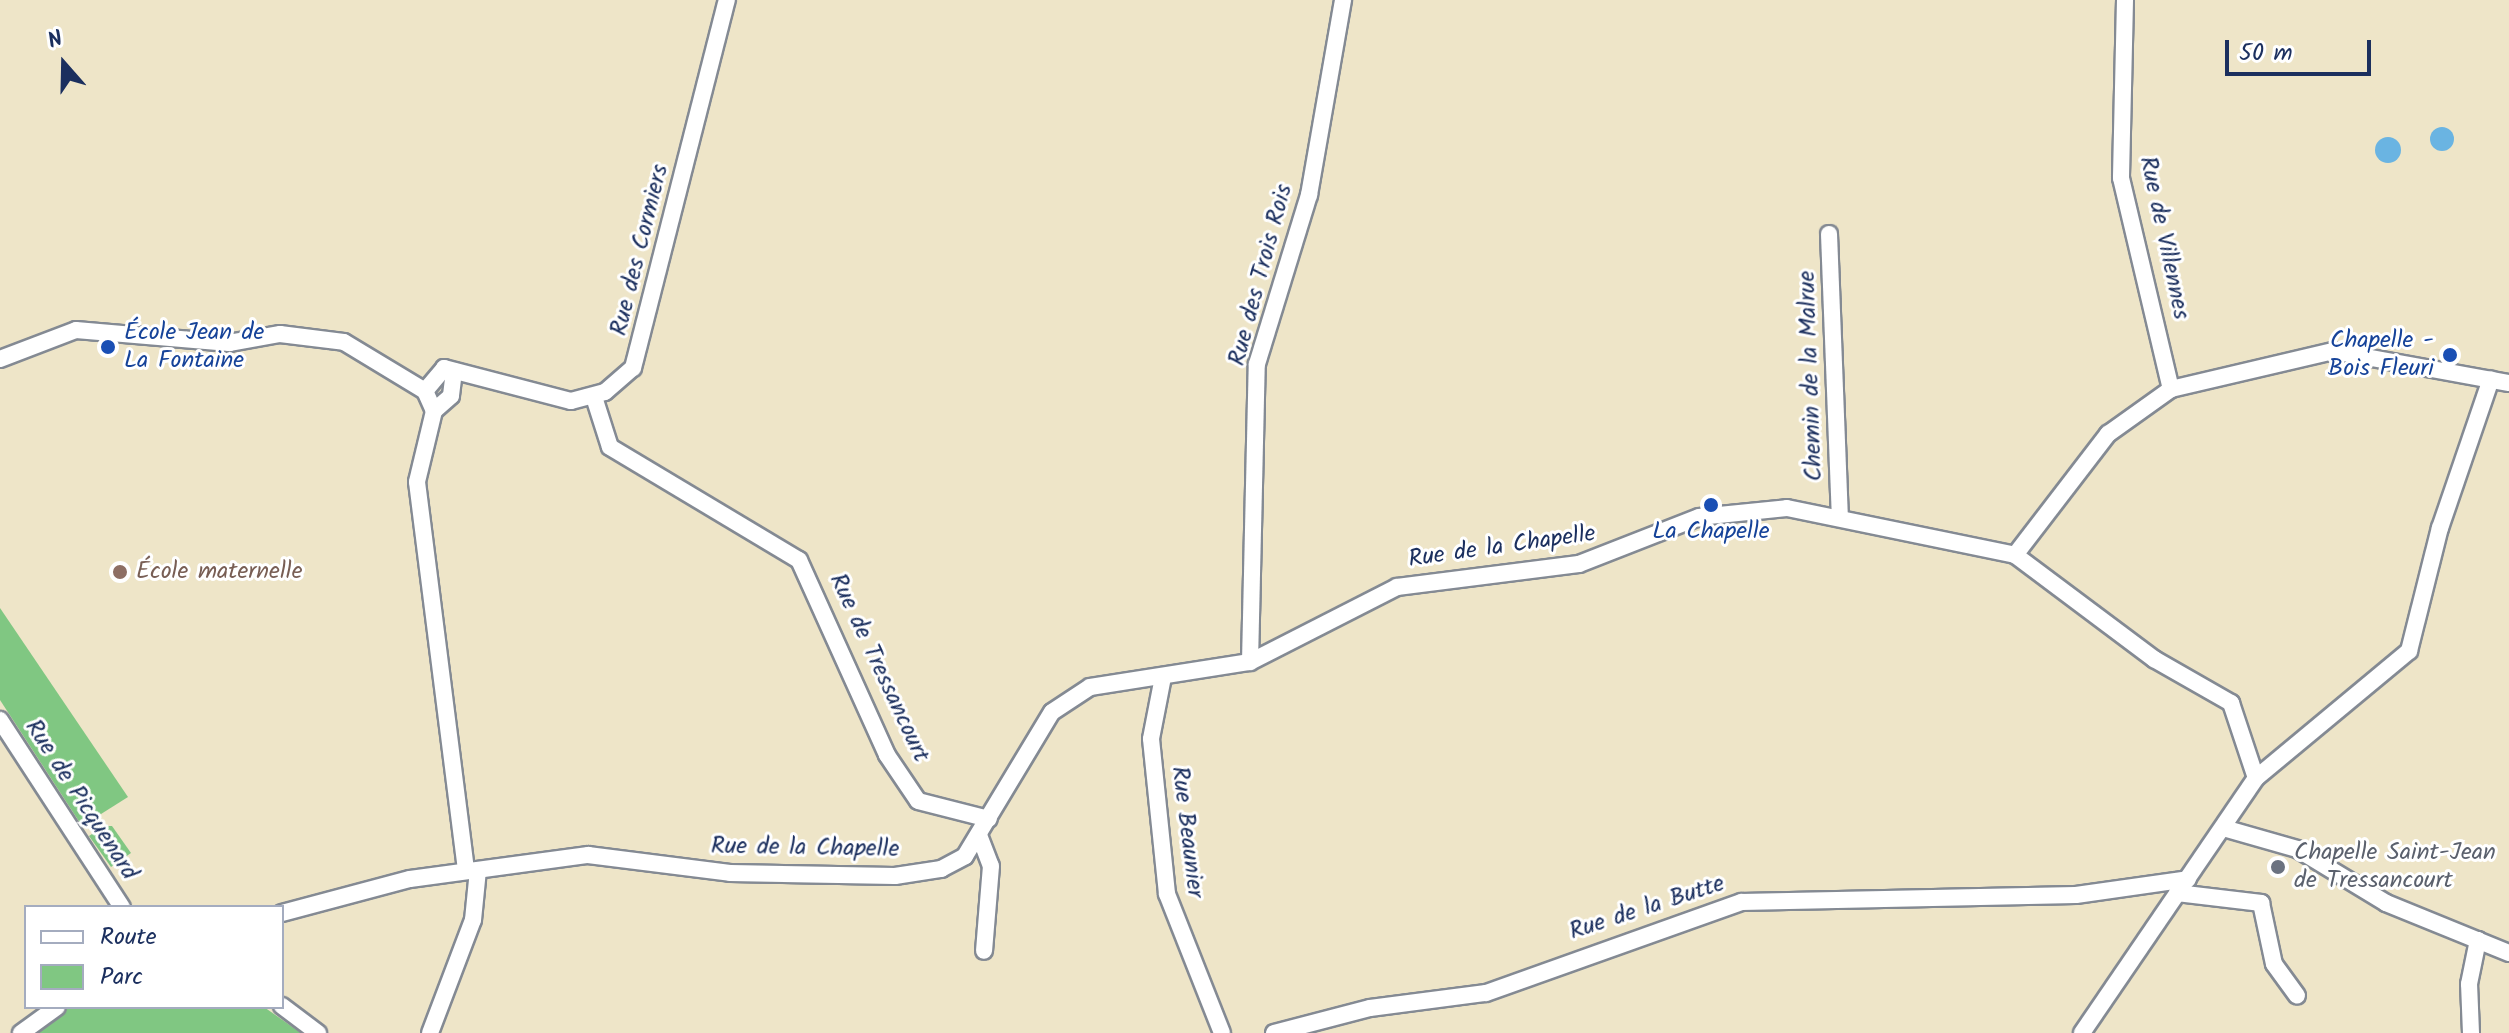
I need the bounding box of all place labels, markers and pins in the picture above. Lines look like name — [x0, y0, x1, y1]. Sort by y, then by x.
place label: École Jean de La Fontaine — [124, 319, 264, 375]
place label: Chapelle - Bois Fleuri — [2328, 327, 2434, 383]
marker: École Jean de La Fontaine — [99, 338, 117, 356]
marker: Chapelle - Bois Fleuri — [2441, 346, 2459, 364]
marker: La Chapelle — [1702, 496, 1720, 514]
place label: La Chapelle — [1652, 518, 1770, 546]
place label: École maternelle — [136, 558, 302, 586]
marker: École maternelle — [111, 563, 129, 581]
place label: Chapelle Saint-Jean de Tressancourt — [2294, 839, 2496, 895]
marker: Chapelle Saint-Jean de Tressancourt — [2269, 858, 2287, 876]

